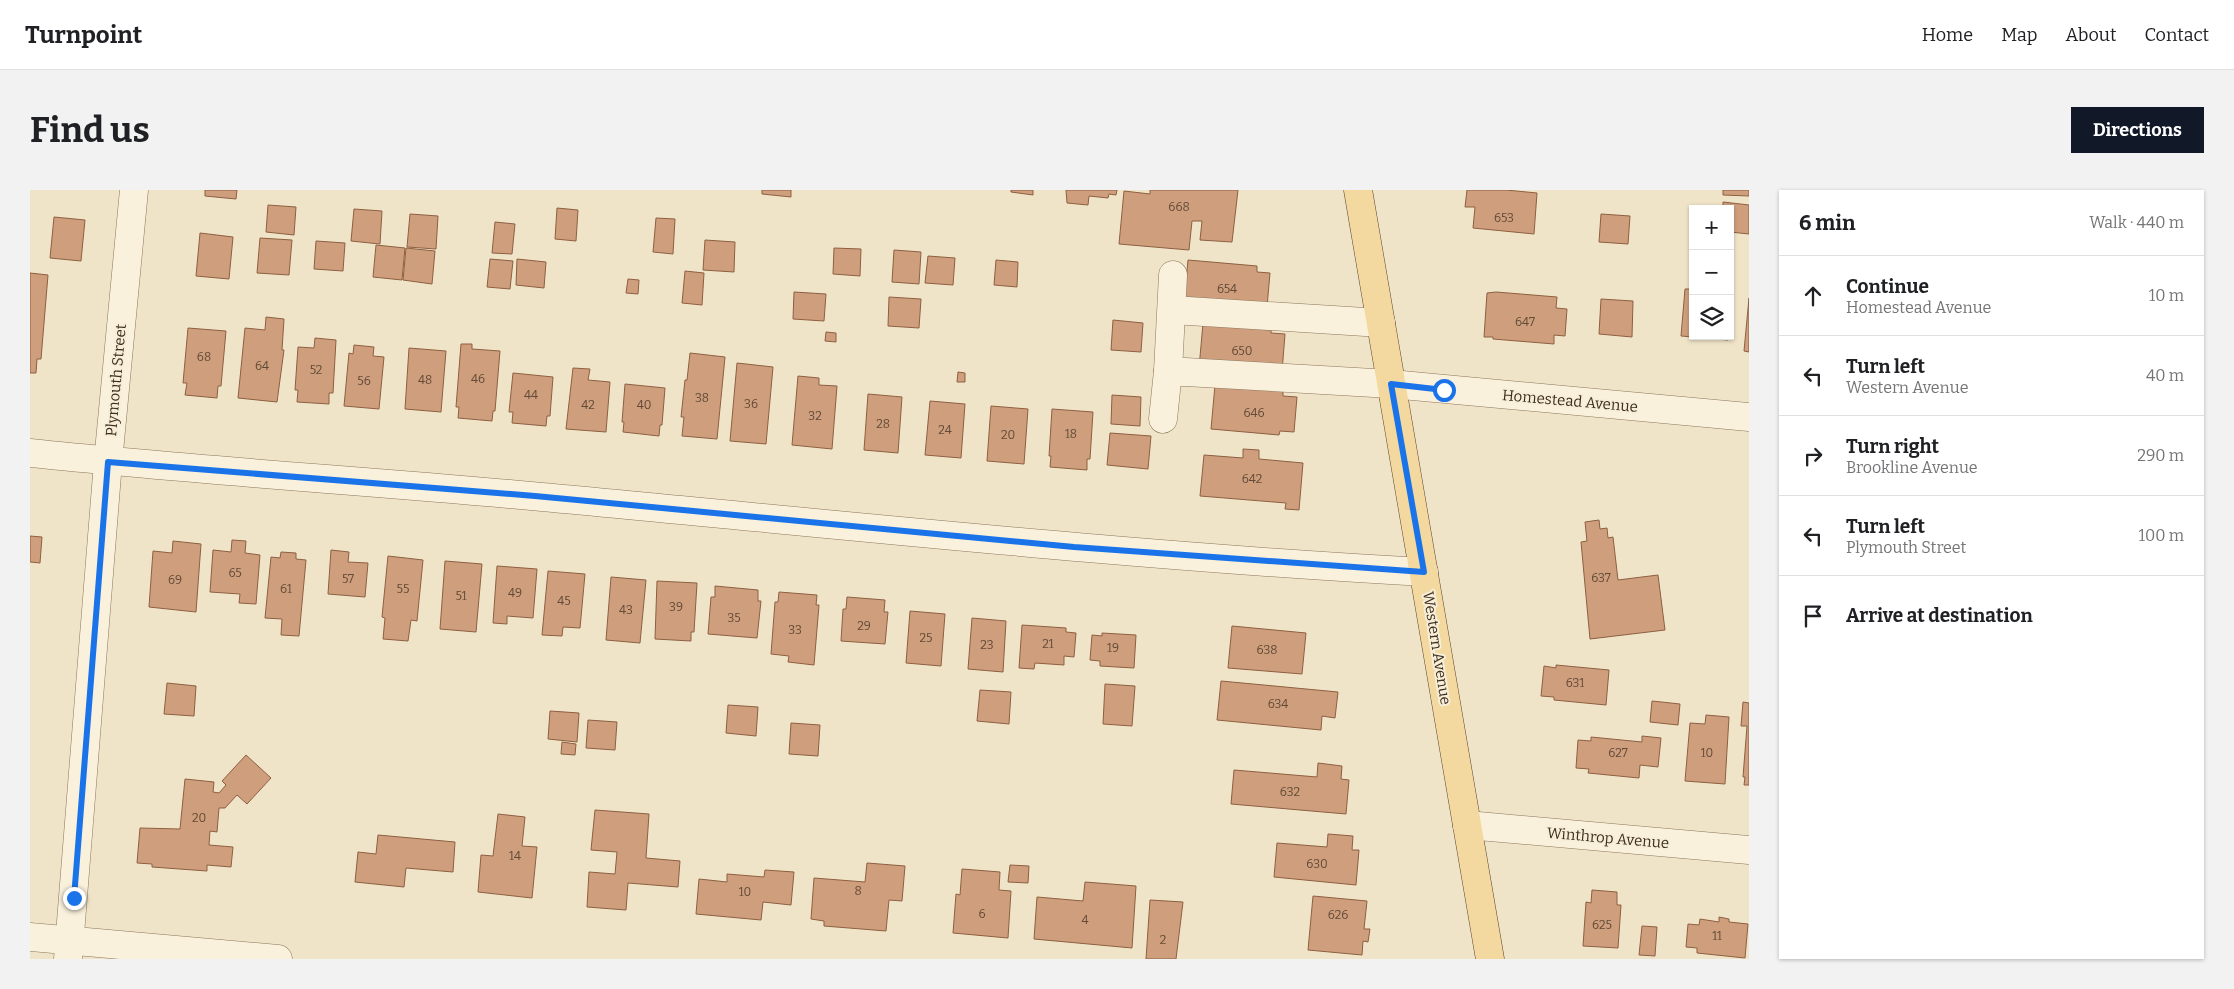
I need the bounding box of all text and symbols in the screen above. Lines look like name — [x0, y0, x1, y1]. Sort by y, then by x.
text: Turnpoint — [25, 21, 142, 49]
text: Home — [1922, 24, 1973, 46]
text: Map — [2001, 24, 2037, 46]
text: About — [2065, 24, 2116, 46]
text: Contact — [2144, 24, 2209, 46]
button: Directions — [2071, 107, 2204, 153]
text: Find us — [30, 109, 150, 151]
house number: 668 — [1168, 200, 1190, 214]
map controls — [1689, 205, 1734, 340]
button: + — [1689, 205, 1734, 250]
text: 6 min — [1799, 210, 1855, 236]
house number: 653 — [1494, 211, 1514, 225]
text: Walk · 440 m — [2089, 213, 2184, 232]
button: − — [1689, 250, 1734, 295]
text: Continue — [1846, 275, 1929, 298]
house number: 654 — [1217, 282, 1237, 296]
icon: ahead — [1799, 282, 1827, 310]
text: 10 m — [2149, 286, 2184, 305]
button: layers — [1689, 295, 1734, 340]
text: Homestead Avenue — [1846, 298, 1991, 317]
house number: 647 — [1515, 315, 1535, 329]
street label: Plymouth Street — [102, 322, 130, 437]
house number: 650 — [1232, 344, 1252, 358]
house number: 68 — [197, 350, 211, 364]
text: Turn left — [1846, 355, 1925, 378]
house number: 64 — [255, 359, 269, 373]
icon: left — [1799, 362, 1827, 390]
house number: 52 — [310, 363, 322, 377]
text: 40 m — [2146, 366, 2184, 385]
house number: 46 — [471, 372, 485, 386]
house number: 48 — [418, 373, 432, 387]
house number: 56 — [357, 374, 371, 388]
text: Western Avenue — [1846, 378, 1968, 397]
route start — [1433, 379, 1456, 402]
street label: Homestead Avenue — [1501, 386, 1639, 416]
house number: 44 — [524, 388, 538, 402]
house number: 38 — [695, 391, 709, 405]
house number: 36 — [744, 397, 758, 411]
house number: 42 — [581, 398, 595, 412]
house number: 40 — [637, 398, 651, 412]
house number: 646 — [1243, 406, 1265, 420]
house number: 32 — [808, 409, 822, 423]
house number: 28 — [876, 417, 890, 431]
house number: 24 — [938, 423, 952, 437]
house number: 18 — [1065, 427, 1077, 441]
house number: 20 — [1001, 428, 1015, 442]
text: Turn right — [1846, 435, 1939, 458]
icon: right — [1799, 442, 1827, 470]
text: 290 m — [2137, 446, 2184, 465]
text: Brookline Avenue — [1846, 458, 1978, 477]
house number: 642 — [1242, 472, 1262, 486]
text: Turn left — [1846, 515, 1925, 538]
icon: left — [1799, 522, 1827, 550]
text: 100 m — [2139, 526, 2184, 545]
text: Plymouth Street — [1846, 538, 1966, 557]
house number: 65 — [228, 566, 242, 580]
house number: 637 — [1591, 571, 1611, 585]
house number: 57 — [342, 572, 354, 586]
house number: 69 — [168, 573, 182, 587]
house number: 61 — [280, 582, 292, 596]
house number: 55 — [397, 582, 409, 596]
house number: 49 — [508, 586, 522, 600]
house number: 51 — [455, 589, 467, 603]
street label: Western Avenue — [1419, 590, 1455, 706]
house number: 45 — [557, 594, 571, 608]
house number: 39 — [669, 600, 683, 614]
icon: arrive — [1799, 602, 1827, 630]
house number: 43 — [619, 603, 633, 617]
text: Arrive at destination — [1846, 604, 2033, 627]
house number: 35 — [727, 611, 741, 625]
house number: 29 — [857, 619, 871, 633]
house number: 33 — [788, 623, 802, 637]
house number: 25 — [920, 631, 932, 645]
house number: 21 — [1042, 637, 1054, 651]
house number: 23 — [980, 638, 994, 652]
house number: 19 — [1107, 641, 1119, 655]
house number: 638 — [1257, 643, 1277, 657]
house number: 631 — [1566, 676, 1584, 690]
house number: 634 — [1268, 697, 1288, 711]
house number: 627 — [1608, 746, 1628, 760]
house number: 10 — [1701, 746, 1713, 760]
house number: 632 — [1280, 785, 1300, 799]
house number: 20 — [192, 811, 206, 825]
street label: Winthrop Avenue — [1546, 824, 1670, 852]
house number: 14 — [509, 849, 521, 863]
house number: 630 — [1306, 857, 1328, 871]
house number: 8 — [854, 884, 862, 898]
house number: 10 — [739, 885, 751, 899]
route end — [63, 887, 86, 910]
house number: 6 — [978, 907, 986, 921]
house number: 626 — [1328, 908, 1348, 922]
house number: 4 — [1081, 913, 1089, 927]
house number: 625 — [1592, 918, 1612, 932]
house number: 11 — [1712, 929, 1722, 943]
house number: 2 — [1160, 933, 1166, 947]

